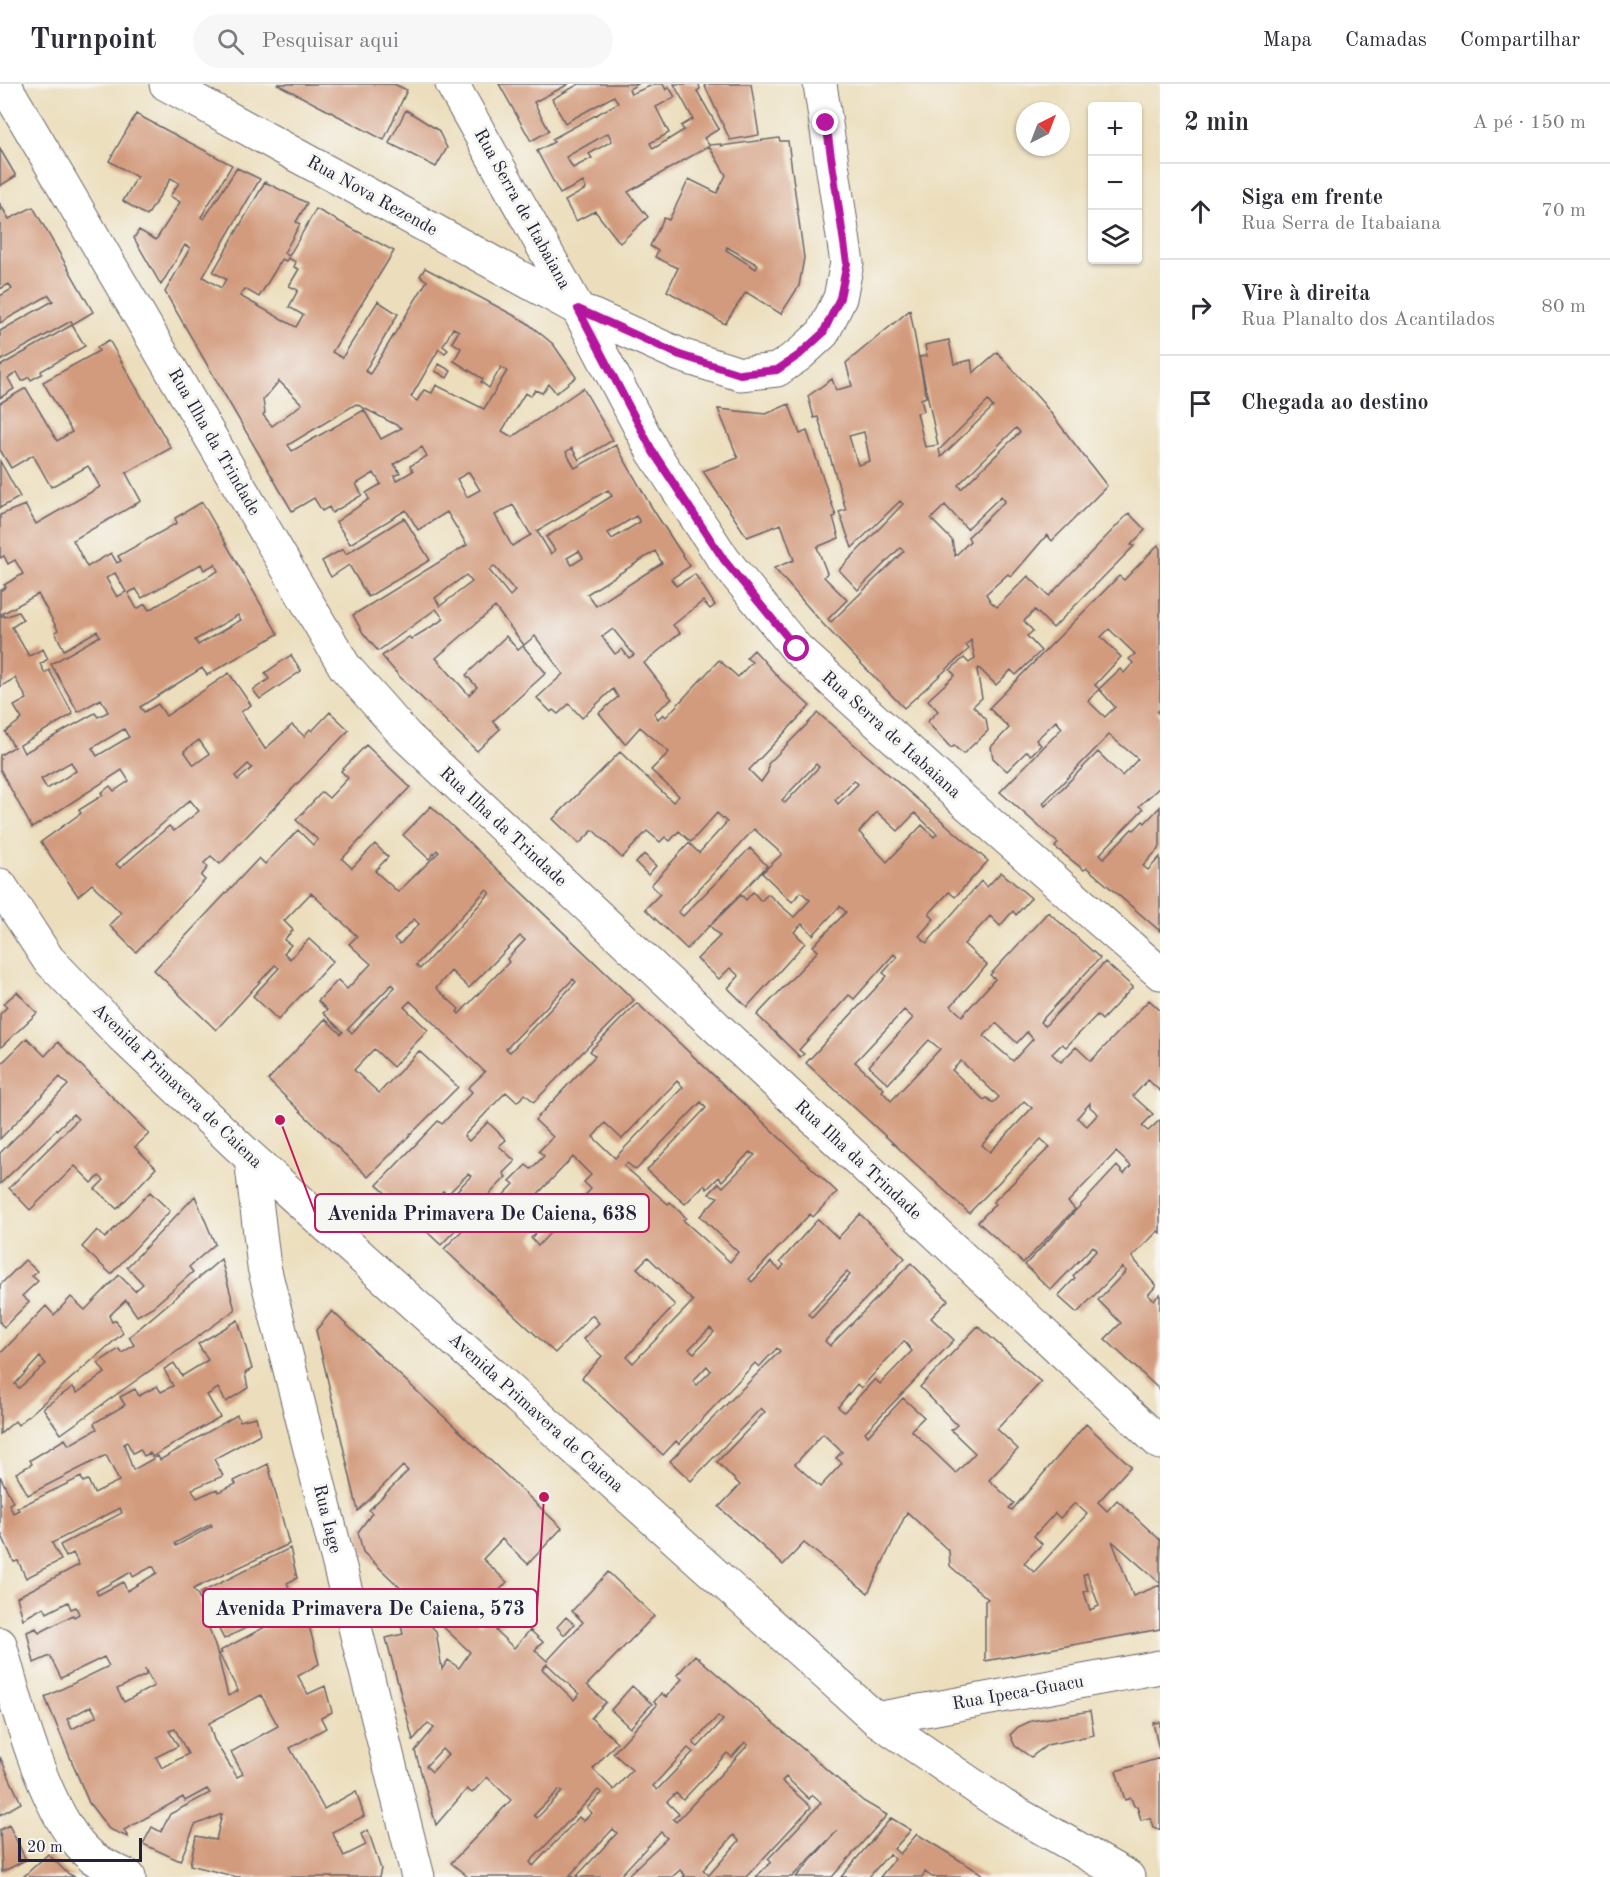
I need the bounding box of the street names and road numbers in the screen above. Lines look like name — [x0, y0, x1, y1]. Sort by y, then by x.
street label: Rua Serra de Itabaiana — [470, 126, 574, 292]
street label: Rua Nova Rezende — [304, 153, 440, 239]
street label: Rua Ilha da Trindade — [165, 366, 263, 518]
street label: Rua Serra de Itabaiana — [818, 668, 964, 802]
street label: Rua Ilha da Trindade — [436, 764, 570, 890]
street label: Avenida Primavera de Caiena — [89, 1000, 265, 1172]
street label: Rua Ilha da Trindade — [791, 1097, 925, 1223]
street label: Avenida Primavera de Caiena — [445, 1330, 627, 1496]
street label: Rua Iage — [310, 1483, 344, 1555]
street label: Rua Ipeca-Guacu — [951, 1672, 1086, 1713]

